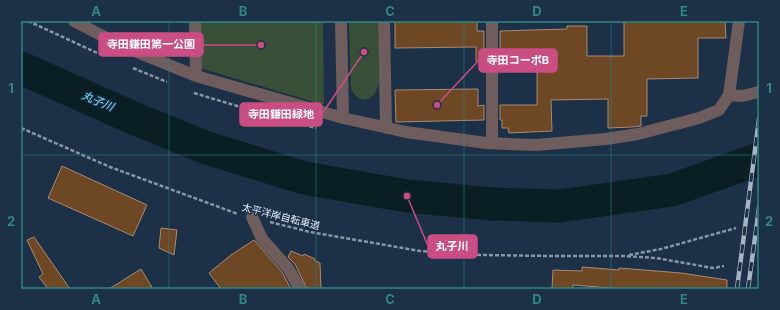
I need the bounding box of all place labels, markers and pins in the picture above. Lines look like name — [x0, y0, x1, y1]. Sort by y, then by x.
callout: 寺田鎌田第一公園 — [99, 33, 203, 56]
callout: 寺田コーポB — [479, 49, 557, 72]
callout: 寺田鎌田緑地 — [240, 103, 322, 126]
callout: 丸子川 — [428, 235, 477, 258]

